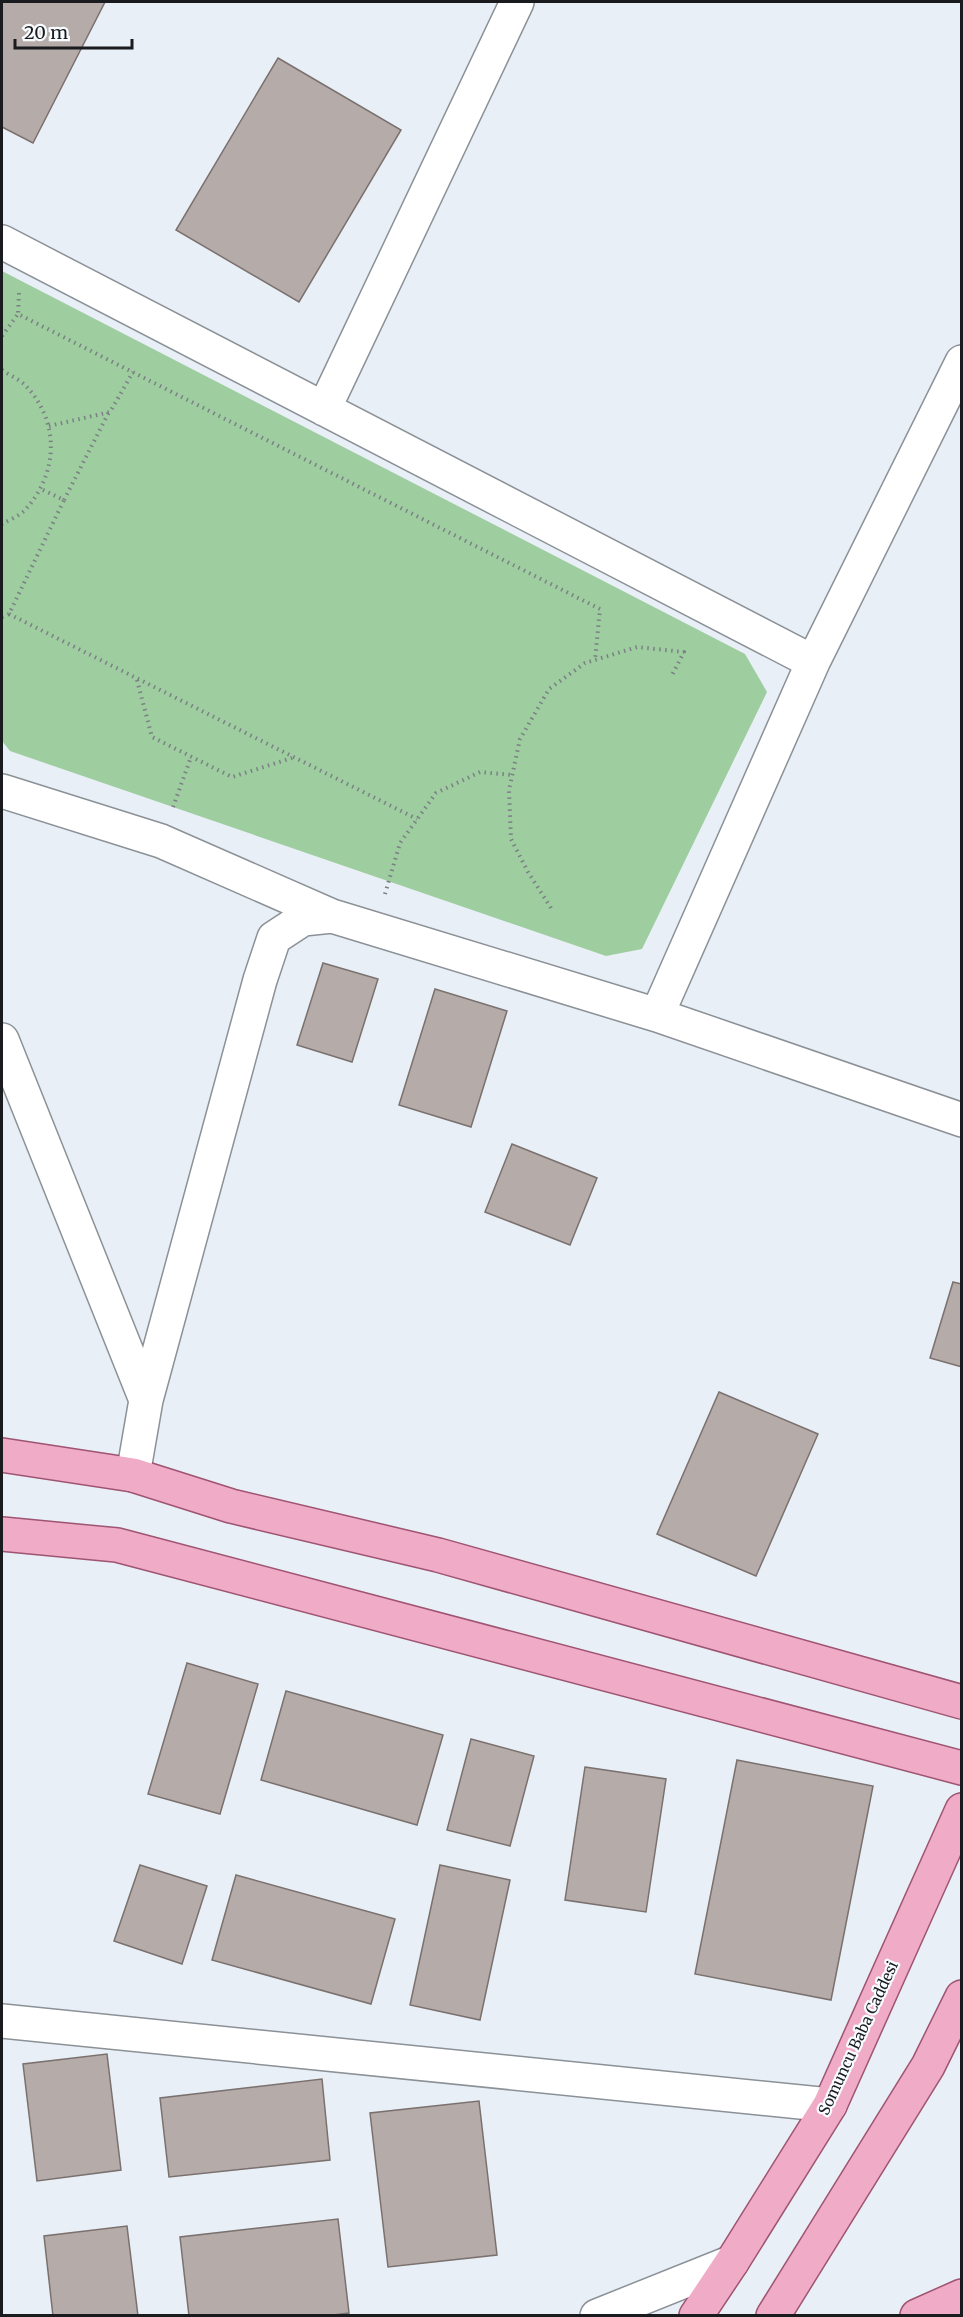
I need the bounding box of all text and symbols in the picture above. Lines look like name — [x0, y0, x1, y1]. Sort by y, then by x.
scale bar — [15, 12, 132, 50]
text: 20 m — [24, 21, 68, 44]
street label: Somuncu Baba Caddesi — [814, 1958, 902, 2118]

